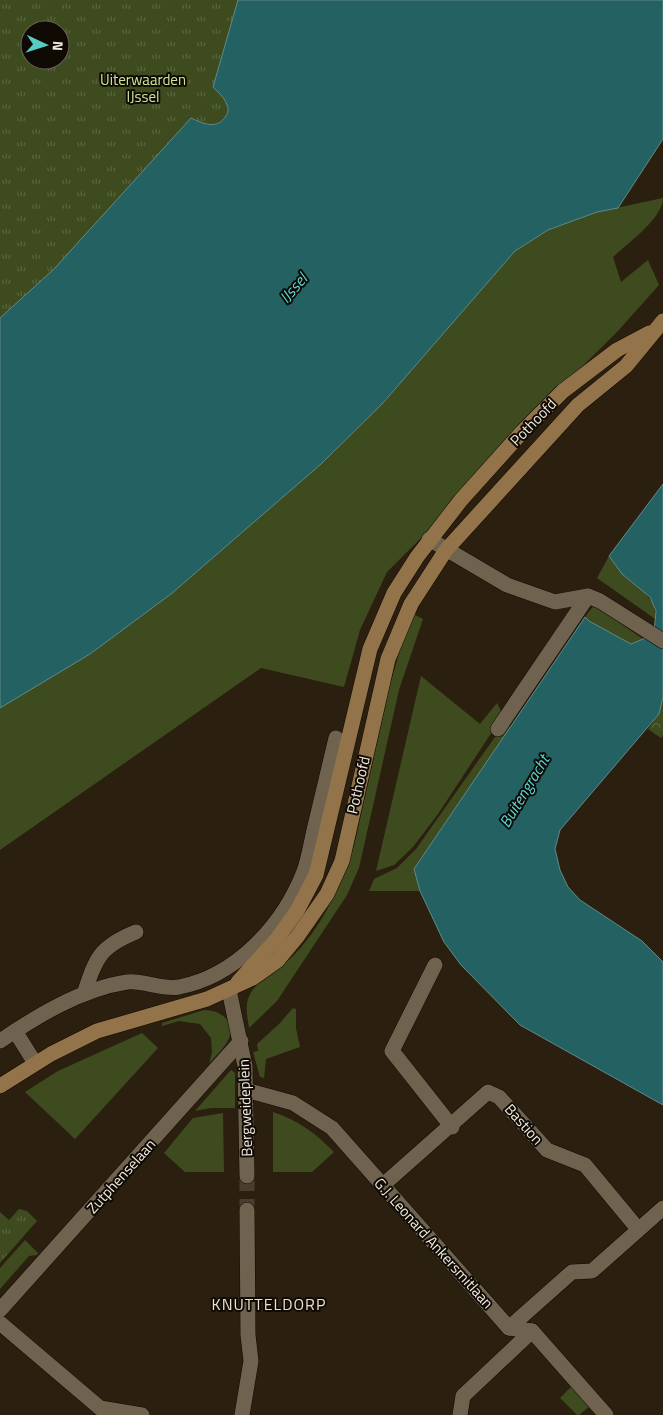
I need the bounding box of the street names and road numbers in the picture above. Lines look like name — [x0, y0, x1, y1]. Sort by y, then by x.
street label: Pothoofd — [504, 393, 562, 451]
street label: Pothoofd — [340, 754, 376, 816]
street label: Bergweideplein — [232, 1059, 258, 1157]
street label: Bastion — [499, 1098, 549, 1150]
street label: Zutphenselaan — [81, 1133, 161, 1219]
street label: G.J. Leonard Ankersmitlaan — [369, 1172, 499, 1314]

